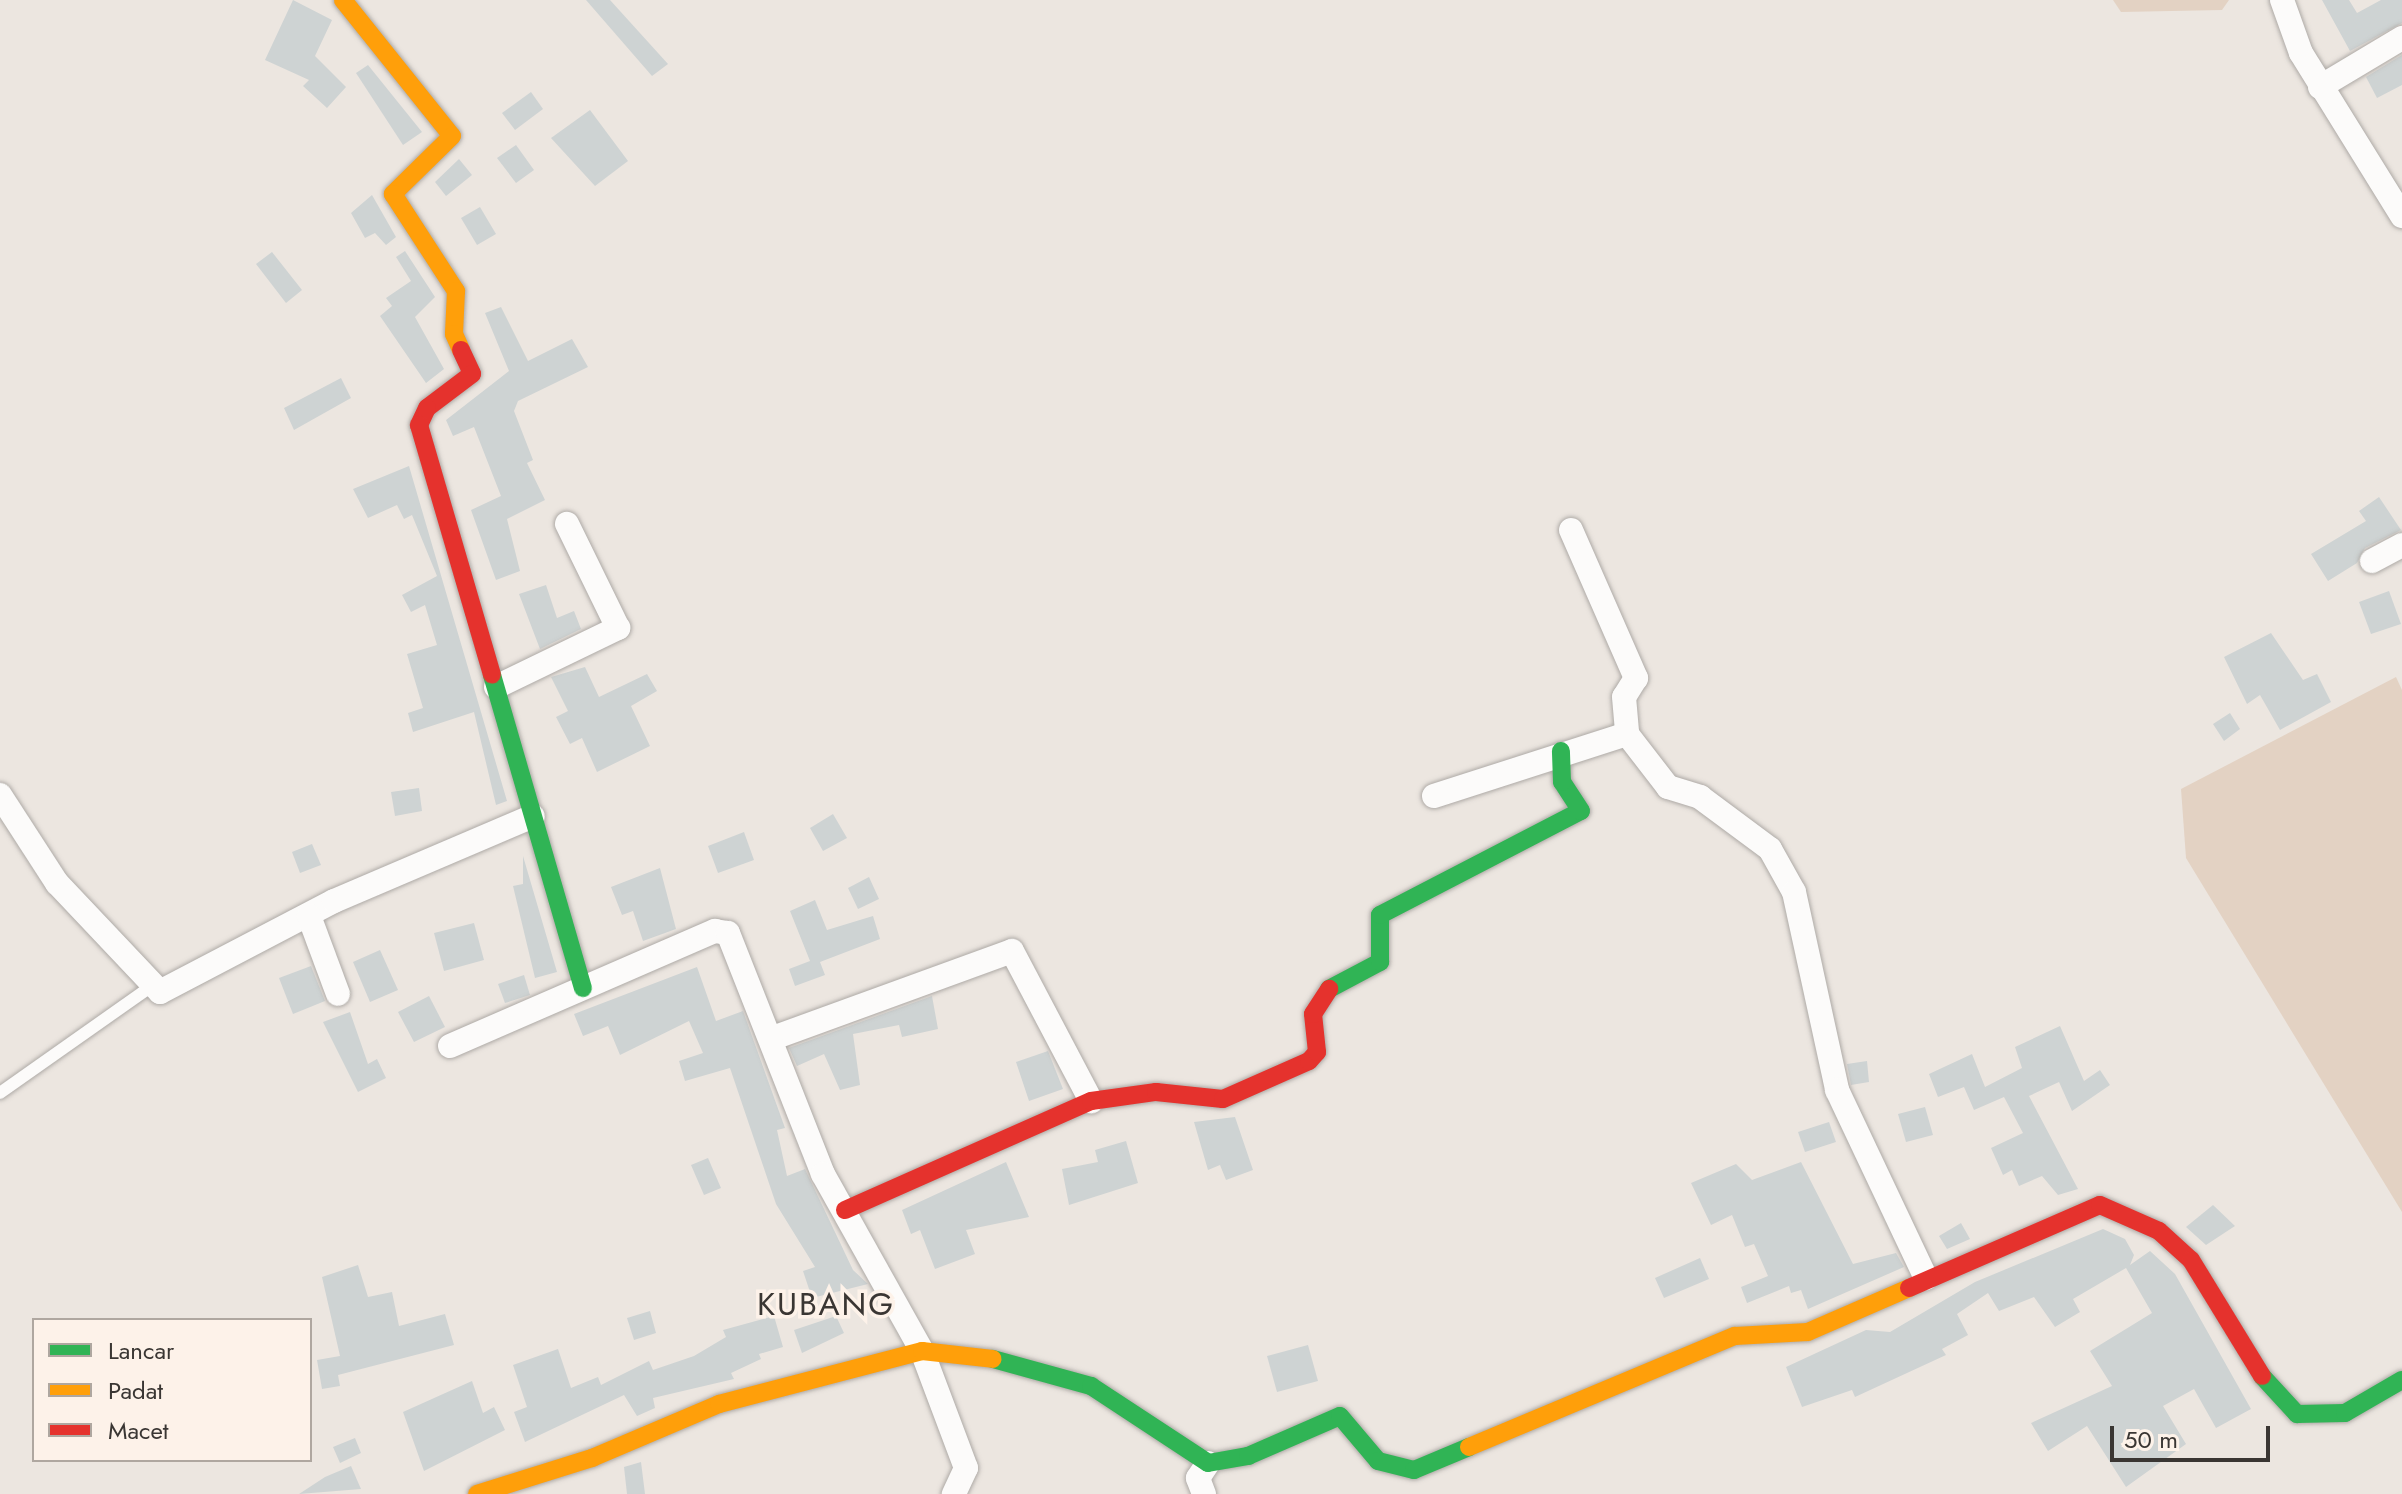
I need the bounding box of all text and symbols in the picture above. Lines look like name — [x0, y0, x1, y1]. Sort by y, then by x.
district label: KUBANG — [757, 1285, 895, 1323]
legend — [32, 1318, 312, 1462]
text: Lancar — [108, 1333, 174, 1368]
text: Padat — [108, 1373, 163, 1408]
scale bar — [2114, 1410, 2274, 1460]
text: Macet — [108, 1413, 169, 1448]
text: 50 m — [2124, 1422, 2178, 1457]

